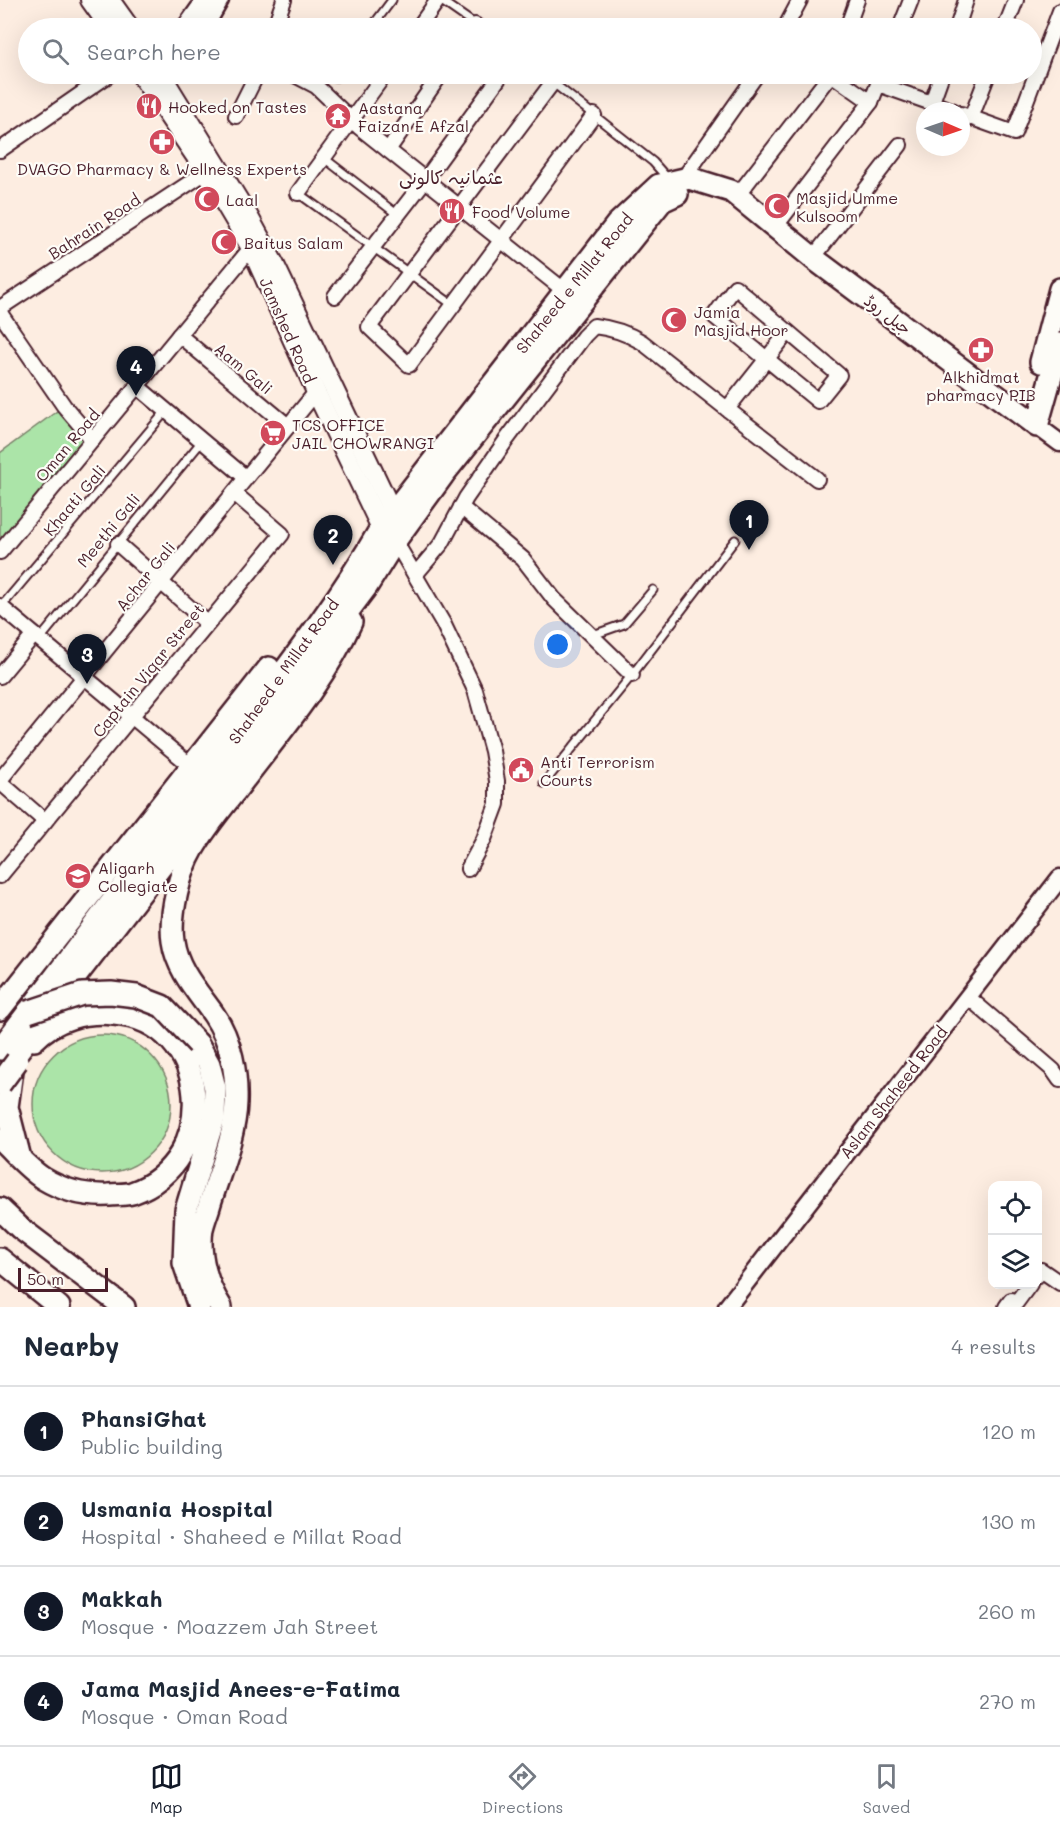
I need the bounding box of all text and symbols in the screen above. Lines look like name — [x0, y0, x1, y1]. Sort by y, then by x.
search box — [18, 18, 1042, 84]
icon: search — [39, 35, 72, 68]
text: Search here — [87, 37, 221, 66]
restaurant icon: Hooked on Tastes — [134, 91, 164, 121]
place label: Hooked on Tastes — [168, 96, 307, 117]
place label: Aastana Faizan E Afzal — [358, 97, 469, 136]
temple icon: Aastana Faizan E Afzal — [323, 101, 353, 131]
north arrow — [916, 102, 970, 156]
pharmacy icon: DVAGO Pharmacy & Wellness Experts — [147, 127, 177, 157]
place label: DVAGO Pharmacy & Wellness Experts — [17, 158, 307, 179]
district label: عثمانیہ کالونی — [399, 165, 503, 190]
mosque icon: Laal — [192, 184, 222, 214]
place label: Masjid Umme Kulsoom — [796, 187, 898, 226]
street label: Bahrain Road — [44, 188, 144, 264]
place label: Laal — [226, 189, 258, 210]
mosque icon: Masjid Umme Kulsoom — [762, 191, 792, 221]
restaurant icon: Food Volume — [437, 196, 467, 226]
place label: Food Volume — [472, 201, 570, 222]
street label: Shaheed e Millat Road — [511, 208, 637, 358]
mosque icon: Baitus Salam — [209, 227, 239, 257]
place label: Baitus Salam — [244, 232, 343, 253]
street label: Jamshed Road — [255, 274, 321, 386]
street label: جیل روڈ — [860, 289, 916, 339]
place label: Jamia Masjid Hoor — [694, 301, 788, 340]
mosque icon: Jamia Masjid Hoor — [659, 305, 689, 335]
pharmacy icon: Alkhidmat pharmacy PIB — [966, 335, 996, 365]
street label: Aam Gali — [211, 338, 277, 398]
pin: 4 — [116, 346, 156, 396]
place label: Alkhidmat pharmacy PIB — [926, 366, 1036, 405]
street label: Oman Road — [30, 404, 104, 486]
place label: TCS OFFICE JAIL CHOWRANGI — [292, 414, 434, 453]
supermarket icon: TCS OFFICE JAIL CHOWRANGI — [258, 418, 288, 448]
street label: Khaati Gali — [38, 460, 110, 540]
street label: Meethi Gali — [72, 489, 144, 571]
pin: 1 — [730, 500, 768, 550]
pin: 2 — [314, 516, 352, 565]
street label: Achar Gali — [111, 537, 179, 615]
street label: Shaheed e Millat Road — [223, 594, 343, 748]
street label: Captain Viqar Street — [87, 599, 209, 741]
your location — [543, 630, 572, 659]
pin: 3 — [68, 634, 106, 684]
place label: Anti Terrorism Courts — [540, 751, 655, 790]
public building icon: Anti Terrorism Courts — [506, 755, 536, 785]
place label: Aligarh Collegiate — [98, 857, 178, 896]
school or university icon: Aligarh Collegiate — [63, 861, 93, 891]
street label: Aslam Shaheed Road — [835, 1021, 951, 1163]
map controls — [988, 1181, 1042, 1289]
button: locate — [988, 1181, 1042, 1235]
button: layers — [988, 1235, 1042, 1289]
scale bar — [18, 1265, 108, 1292]
text: 50 m — [27, 1268, 64, 1289]
text: Nearby — [24, 1329, 119, 1363]
text: 4 results — [951, 1333, 1036, 1359]
text: PhansiGhat — [81, 1404, 206, 1433]
text: 1 — [39, 1418, 48, 1444]
text: 120 m — [981, 1418, 1036, 1444]
text: Public building — [81, 1433, 223, 1459]
text: Usmania Hospital — [81, 1494, 273, 1523]
text: 2 — [38, 1508, 49, 1534]
text: 130 m — [981, 1508, 1036, 1534]
text: Hospital · Shaheed e Millat Road — [81, 1523, 402, 1549]
text: Makkah — [81, 1584, 162, 1613]
text: 3 — [38, 1598, 50, 1624]
text: 260 m — [978, 1598, 1036, 1624]
text: Mosque · Moazzem Jah Street — [81, 1613, 378, 1639]
text: Jama Masjid Anees-e-Fatima — [81, 1674, 401, 1703]
text: 4 — [37, 1688, 50, 1714]
text: 270 m — [979, 1688, 1036, 1714]
text: Mosque · Oman Road — [81, 1703, 288, 1729]
tab: Map — [150, 1760, 183, 1817]
tab: Directions — [482, 1760, 563, 1817]
tab: Saved — [863, 1760, 910, 1817]

